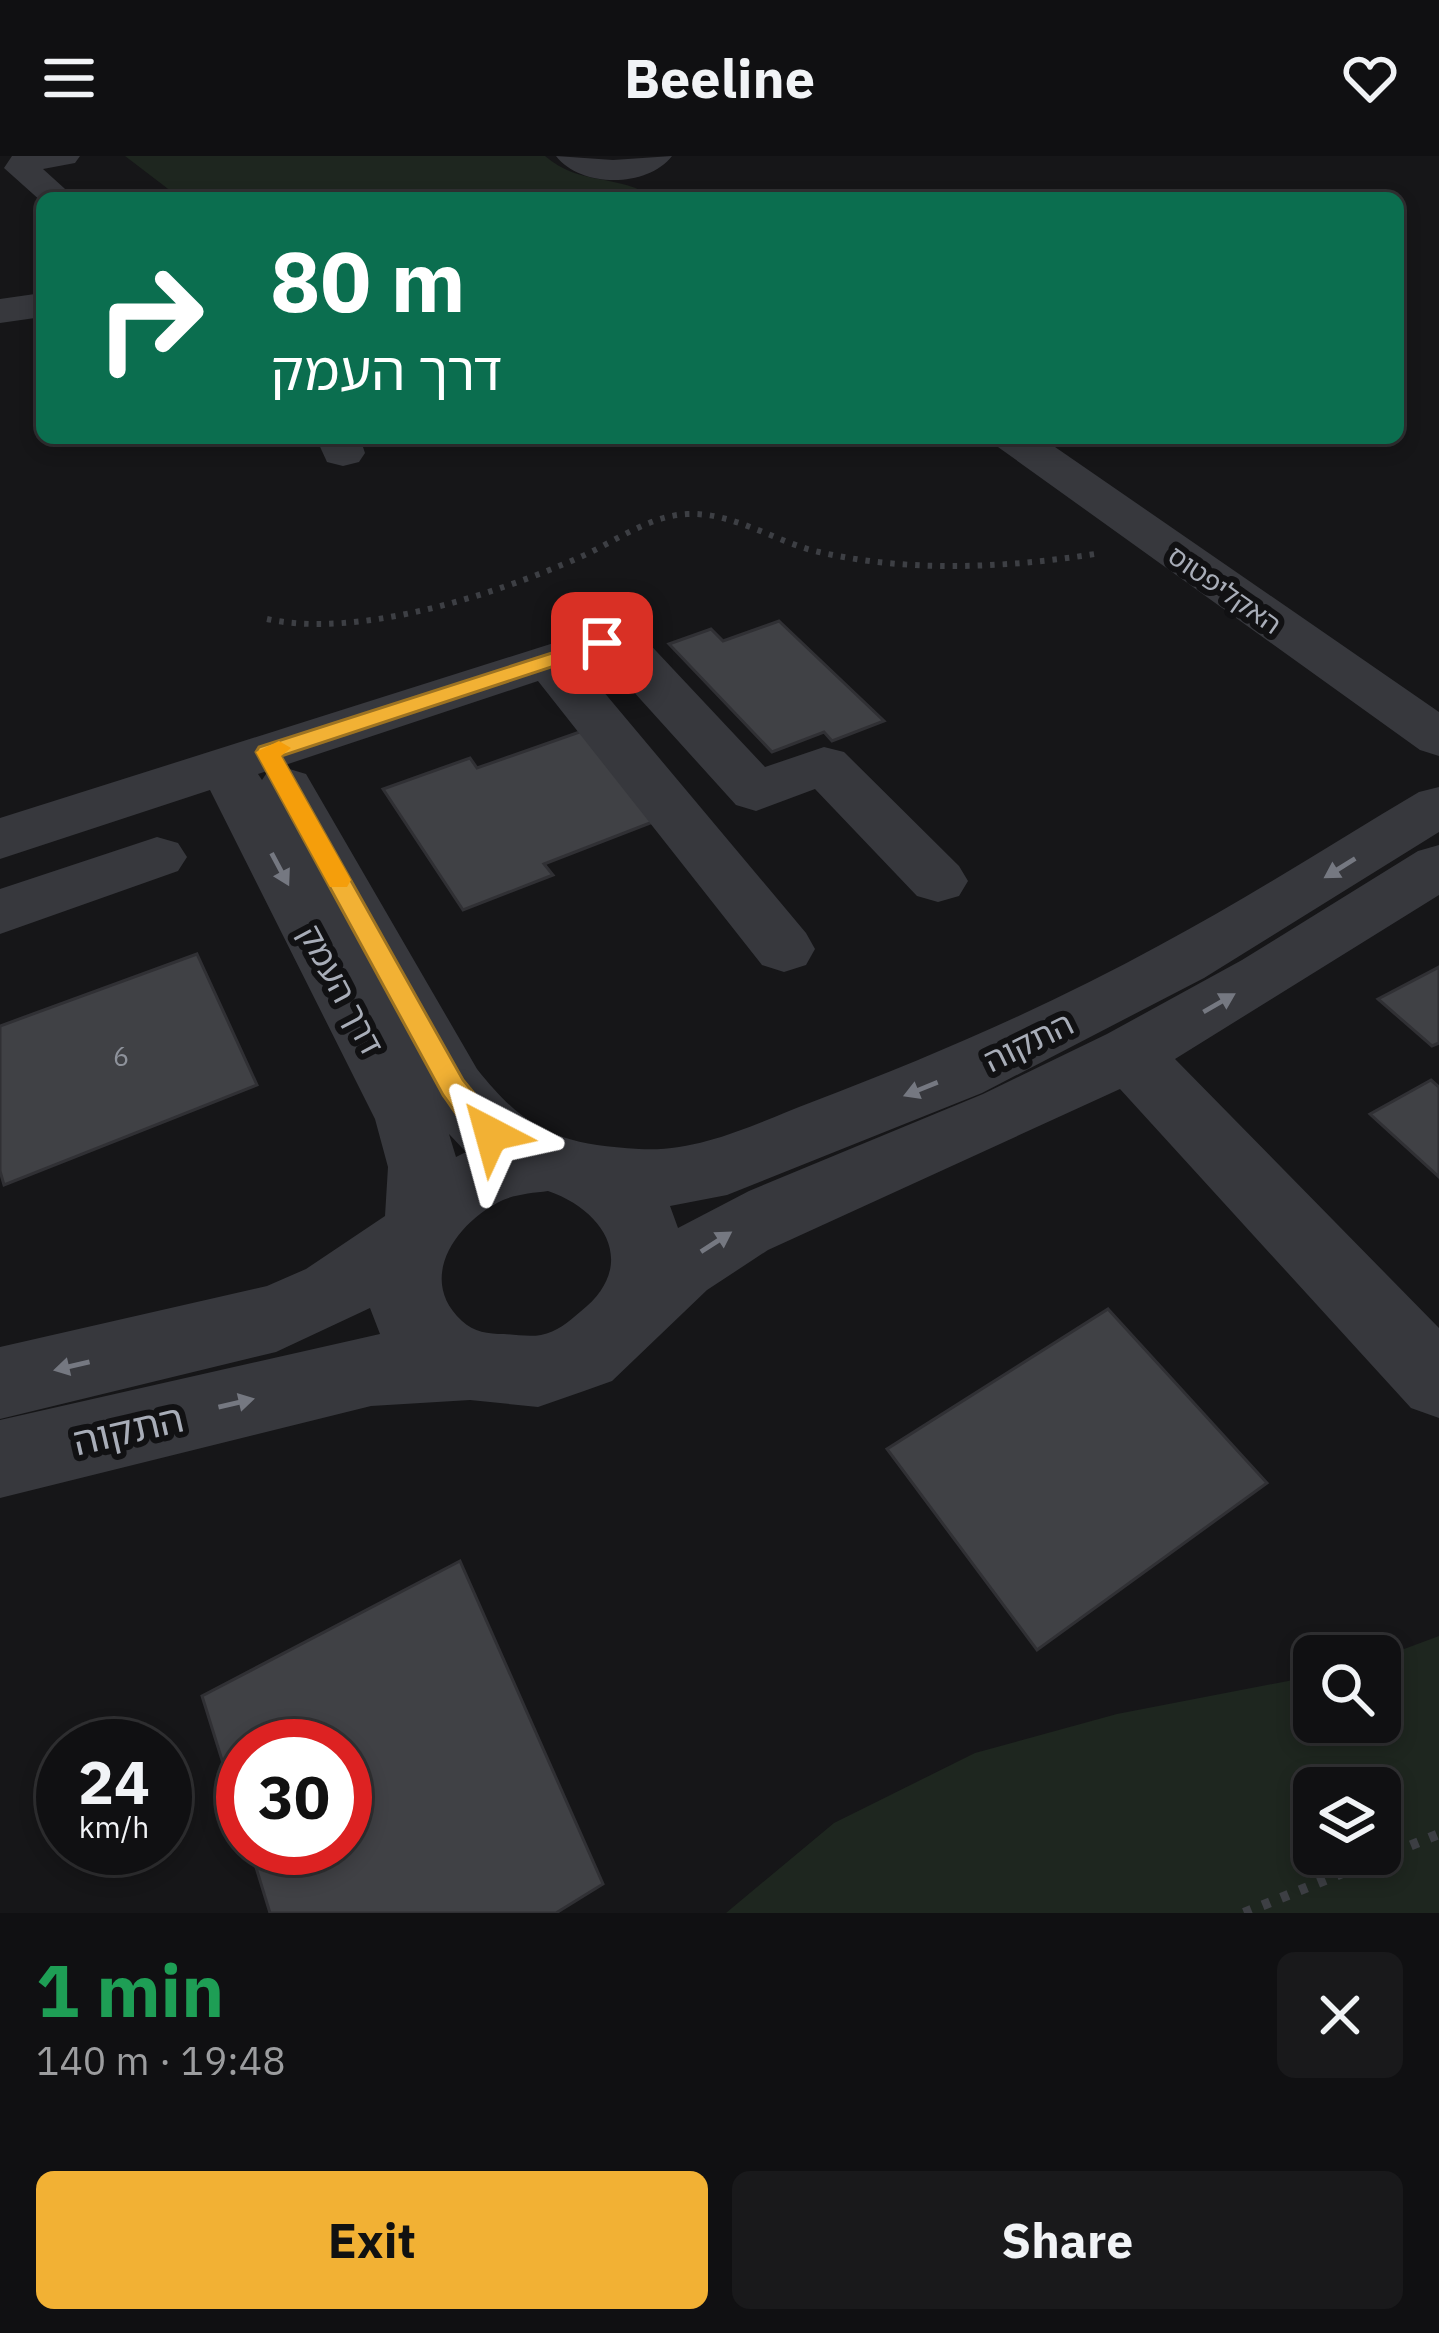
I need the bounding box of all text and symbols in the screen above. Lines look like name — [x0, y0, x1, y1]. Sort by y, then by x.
text: Beeline — [624, 43, 815, 113]
icon: menu — [36, 45, 102, 111]
icon: heart — [1337, 45, 1403, 111]
text: 80 m — [270, 226, 466, 335]
icon: right — [72, 240, 228, 396]
text: דרך העמק — [270, 335, 502, 405]
street label: האקליפטוס — [1161, 537, 1289, 641]
pin — [551, 592, 653, 694]
icon: arrive — [569, 610, 635, 676]
one-way arrow — [269, 852, 290, 887]
one-way arrow — [1324, 857, 1356, 879]
street label: דרך העמק — [290, 916, 394, 1062]
one-way arrow — [1203, 994, 1236, 1015]
street label: התקוה — [976, 1001, 1080, 1081]
house number: 6 — [113, 1038, 129, 1073]
position arrow — [428, 1071, 554, 1197]
one-way arrow — [902, 1080, 938, 1099]
one-way arrow — [699, 1232, 732, 1254]
one-way arrow — [52, 1358, 90, 1377]
street label: התקוה — [68, 1392, 188, 1466]
one-way arrow — [218, 1393, 256, 1412]
map controls — [1293, 1635, 1401, 1875]
button: search — [1293, 1635, 1401, 1743]
speed limit sign: 30 — [216, 1719, 372, 1875]
text: 24 — [78, 1742, 150, 1821]
button: layers — [1293, 1767, 1401, 1875]
text: km/h — [79, 1807, 149, 1846]
text: 1 min — [36, 1943, 224, 2037]
button: close — [1277, 1952, 1403, 2078]
text: 140 m · 19:48 — [36, 2035, 286, 2086]
button: Exit — [36, 2171, 708, 2309]
button: Share — [732, 2171, 1403, 2309]

